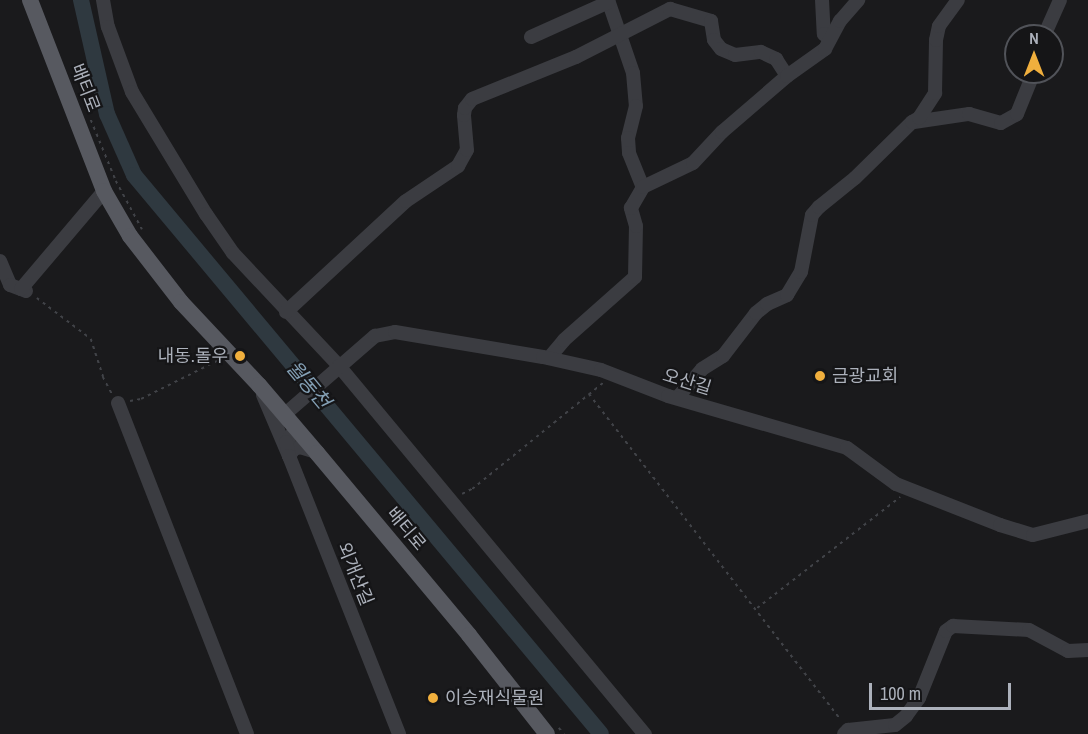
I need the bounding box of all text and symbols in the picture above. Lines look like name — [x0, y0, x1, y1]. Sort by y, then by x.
north arrow — [1004, 24, 1064, 84]
text: N — [1029, 27, 1039, 49]
street label: 배티로 — [66, 61, 104, 115]
place label: 내동.돌우 — [158, 345, 228, 367]
marker: 내동.돌우 — [233, 349, 247, 363]
water label: 월동천 — [282, 355, 336, 413]
street label: 오산길 — [660, 364, 714, 400]
place label: 금광교회 — [832, 365, 898, 387]
marker: 금광교회 — [813, 369, 827, 383]
street label: 배티로 — [382, 503, 430, 555]
street label: 외개산길 — [333, 539, 377, 609]
scale bar — [872, 671, 1014, 709]
text: 100 m — [880, 681, 921, 706]
place label: 이승재식물원 — [445, 687, 544, 709]
marker: 이승재식물원 — [426, 691, 440, 705]

